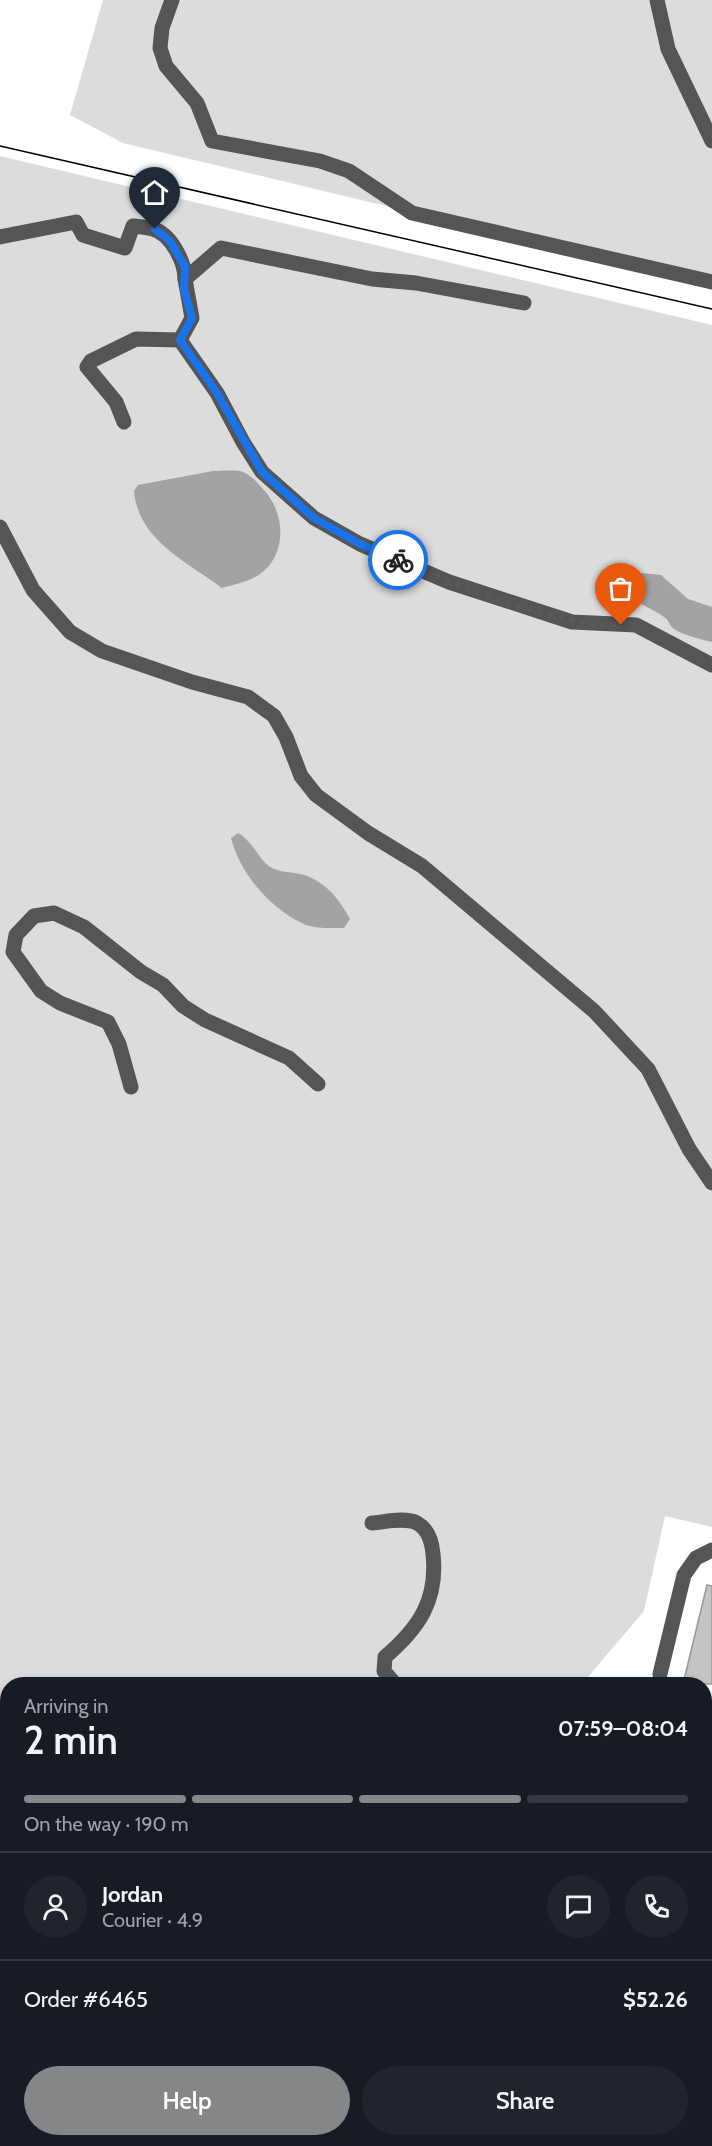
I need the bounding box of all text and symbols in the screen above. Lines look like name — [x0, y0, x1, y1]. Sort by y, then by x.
pin — [129, 167, 180, 229]
icon: home — [138, 176, 171, 209]
courier — [368, 530, 428, 590]
icon: bike — [382, 544, 415, 577]
pin — [595, 563, 646, 625]
icon: bag — [604, 572, 637, 605]
text: Arriving in — [24, 1694, 108, 1718]
text: 07:59–08:04 — [558, 1715, 688, 1742]
text: 2 min — [24, 1716, 118, 1764]
text: On the way · 190 m — [24, 1812, 189, 1836]
button: person — [24, 1875, 87, 1938]
button: chat — [547, 1875, 610, 1938]
button: phone — [625, 1875, 688, 1938]
text: Jordan — [102, 1881, 163, 1908]
text: Courier · 4.9 — [102, 1908, 203, 1932]
text: Order #6465 — [24, 1986, 148, 2013]
text: $52.26 — [623, 1986, 688, 2013]
button: Help — [24, 2066, 350, 2135]
button: Share — [362, 2066, 688, 2135]

